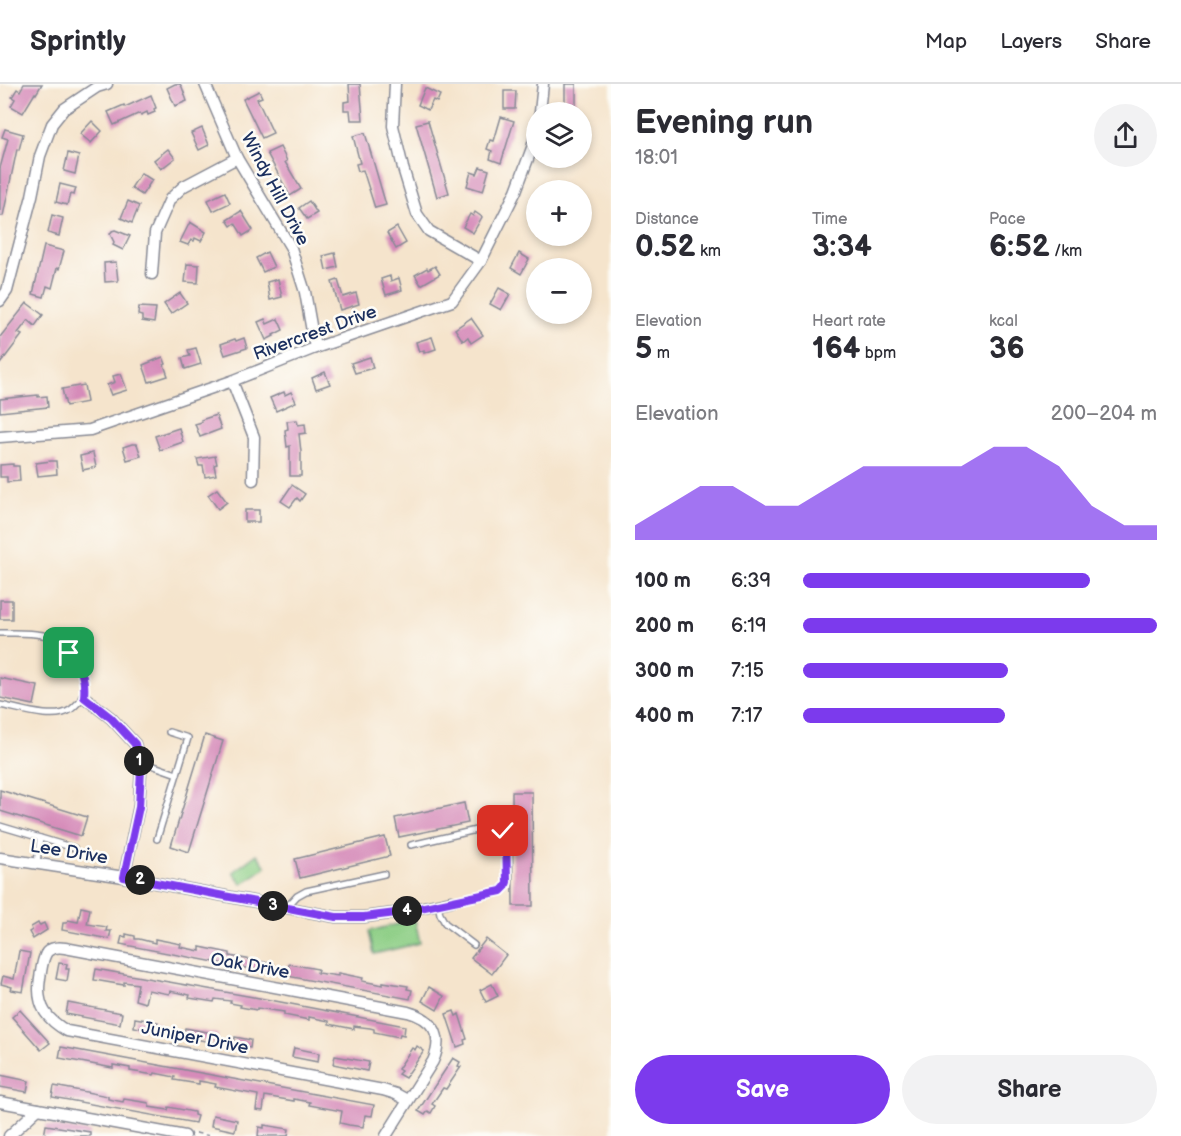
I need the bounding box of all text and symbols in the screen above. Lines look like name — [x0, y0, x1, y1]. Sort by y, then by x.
text: Sprintly — [30, 25, 126, 58]
text: Map — [925, 29, 967, 54]
text: Layers — [1000, 29, 1062, 54]
text: Share — [1095, 29, 1151, 54]
map controls — [526, 102, 592, 324]
button: layers — [526, 102, 592, 168]
text: Evening run — [635, 103, 813, 143]
button: share — [1094, 104, 1157, 167]
street label: Windy Hill Drive — [236, 129, 314, 249]
text: 18:01 — [635, 146, 678, 170]
button: + — [526, 180, 592, 246]
text: Distance — [635, 210, 699, 229]
text: Time — [812, 210, 847, 229]
text: Pace — [989, 210, 1025, 229]
text: 0.52 — [635, 229, 696, 265]
text: 3:34 — [812, 229, 872, 265]
text: 6:52 — [989, 229, 1050, 265]
text: km — [696, 242, 721, 261]
text: /km — [1050, 242, 1082, 261]
button: − — [526, 258, 592, 324]
street label: Rivercrest Drive — [250, 301, 380, 365]
text: Elevation — [635, 312, 702, 331]
text: Heart rate — [812, 312, 886, 331]
text: kcal — [989, 312, 1018, 331]
text: 5 — [635, 331, 652, 367]
text: 164 — [812, 331, 860, 367]
text: 36 — [989, 331, 1025, 367]
text: m — [652, 344, 670, 363]
text: bpm — [860, 344, 896, 363]
text: Elevation — [635, 402, 718, 426]
text: 200–204 m — [1051, 402, 1157, 426]
text: 100 m — [635, 569, 691, 593]
text: 6:39 — [731, 569, 771, 593]
text: 200 m — [635, 614, 694, 638]
text: 6:19 — [731, 614, 767, 638]
pin — [43, 627, 94, 678]
icon: arrive — [52, 636, 85, 669]
text: 300 m — [635, 659, 694, 683]
text: 7:15 — [731, 659, 764, 683]
text: 400 m — [635, 704, 694, 728]
text: 7:17 — [731, 704, 762, 728]
pin: 1 — [124, 746, 154, 776]
text: 1 — [136, 751, 142, 770]
pin — [477, 805, 528, 856]
icon: check — [486, 814, 519, 847]
street label: Lee Drive — [29, 836, 110, 869]
pin: 2 — [125, 865, 155, 895]
text: 2 — [135, 870, 145, 889]
pin: 3 — [258, 891, 288, 921]
text: 3 — [268, 896, 278, 915]
pin: 4 — [392, 896, 422, 926]
text: 4 — [402, 901, 412, 920]
street label: Oak Drive — [209, 949, 291, 983]
street label: Juniper Drive — [140, 1017, 251, 1059]
button: Save — [635, 1055, 890, 1124]
button: Share — [902, 1055, 1157, 1124]

